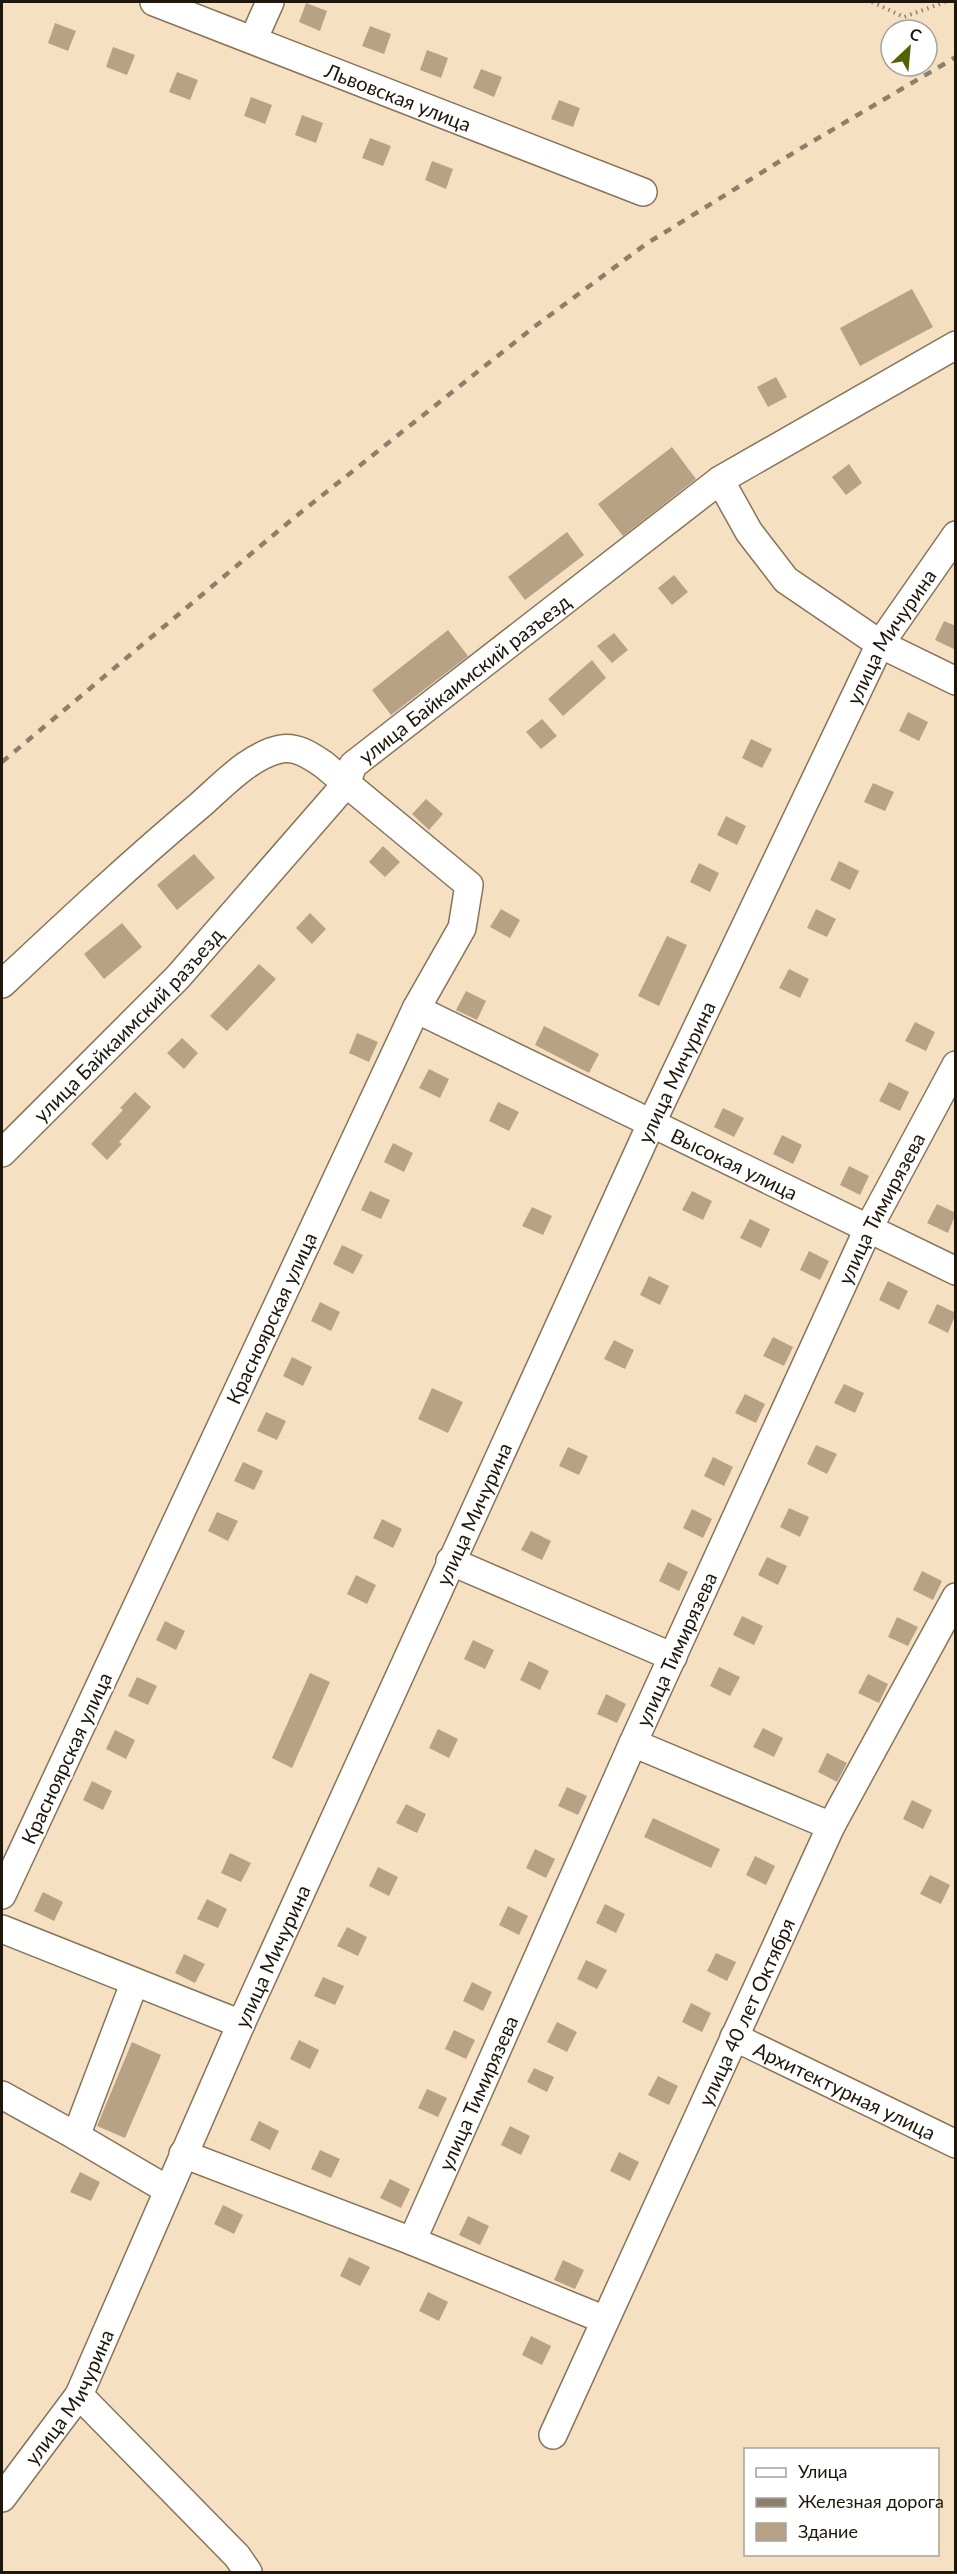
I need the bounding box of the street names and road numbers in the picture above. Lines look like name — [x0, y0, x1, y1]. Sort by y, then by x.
street label: Львовская улица — [321, 57, 475, 136]
street label: улица Мичурина — [841, 564, 941, 708]
street label: улица Байкаимский разъезд — [354, 589, 575, 768]
street label: улица Байкаимский разъезд — [28, 923, 228, 1127]
street label: улица Мичурина — [632, 997, 720, 1147]
street label: Высокая улица — [667, 1123, 802, 1204]
street label: улица Тимирязева — [832, 1129, 929, 1288]
street label: Красноярская улица — [221, 1228, 321, 1408]
street label: улица Мичурина — [431, 1439, 516, 1589]
street label: улица Тимирязева — [630, 1568, 722, 1730]
street label: Красноярская улица — [16, 1668, 116, 1848]
street label: улица Мичурина — [229, 1881, 315, 2031]
street label: улица 40 лет Октября — [693, 1914, 799, 2110]
street label: улица Тимирязева — [433, 2012, 523, 2174]
street label: Архитектурная улица — [750, 2036, 940, 2144]
street label: улица Мичурина — [19, 2326, 118, 2469]

